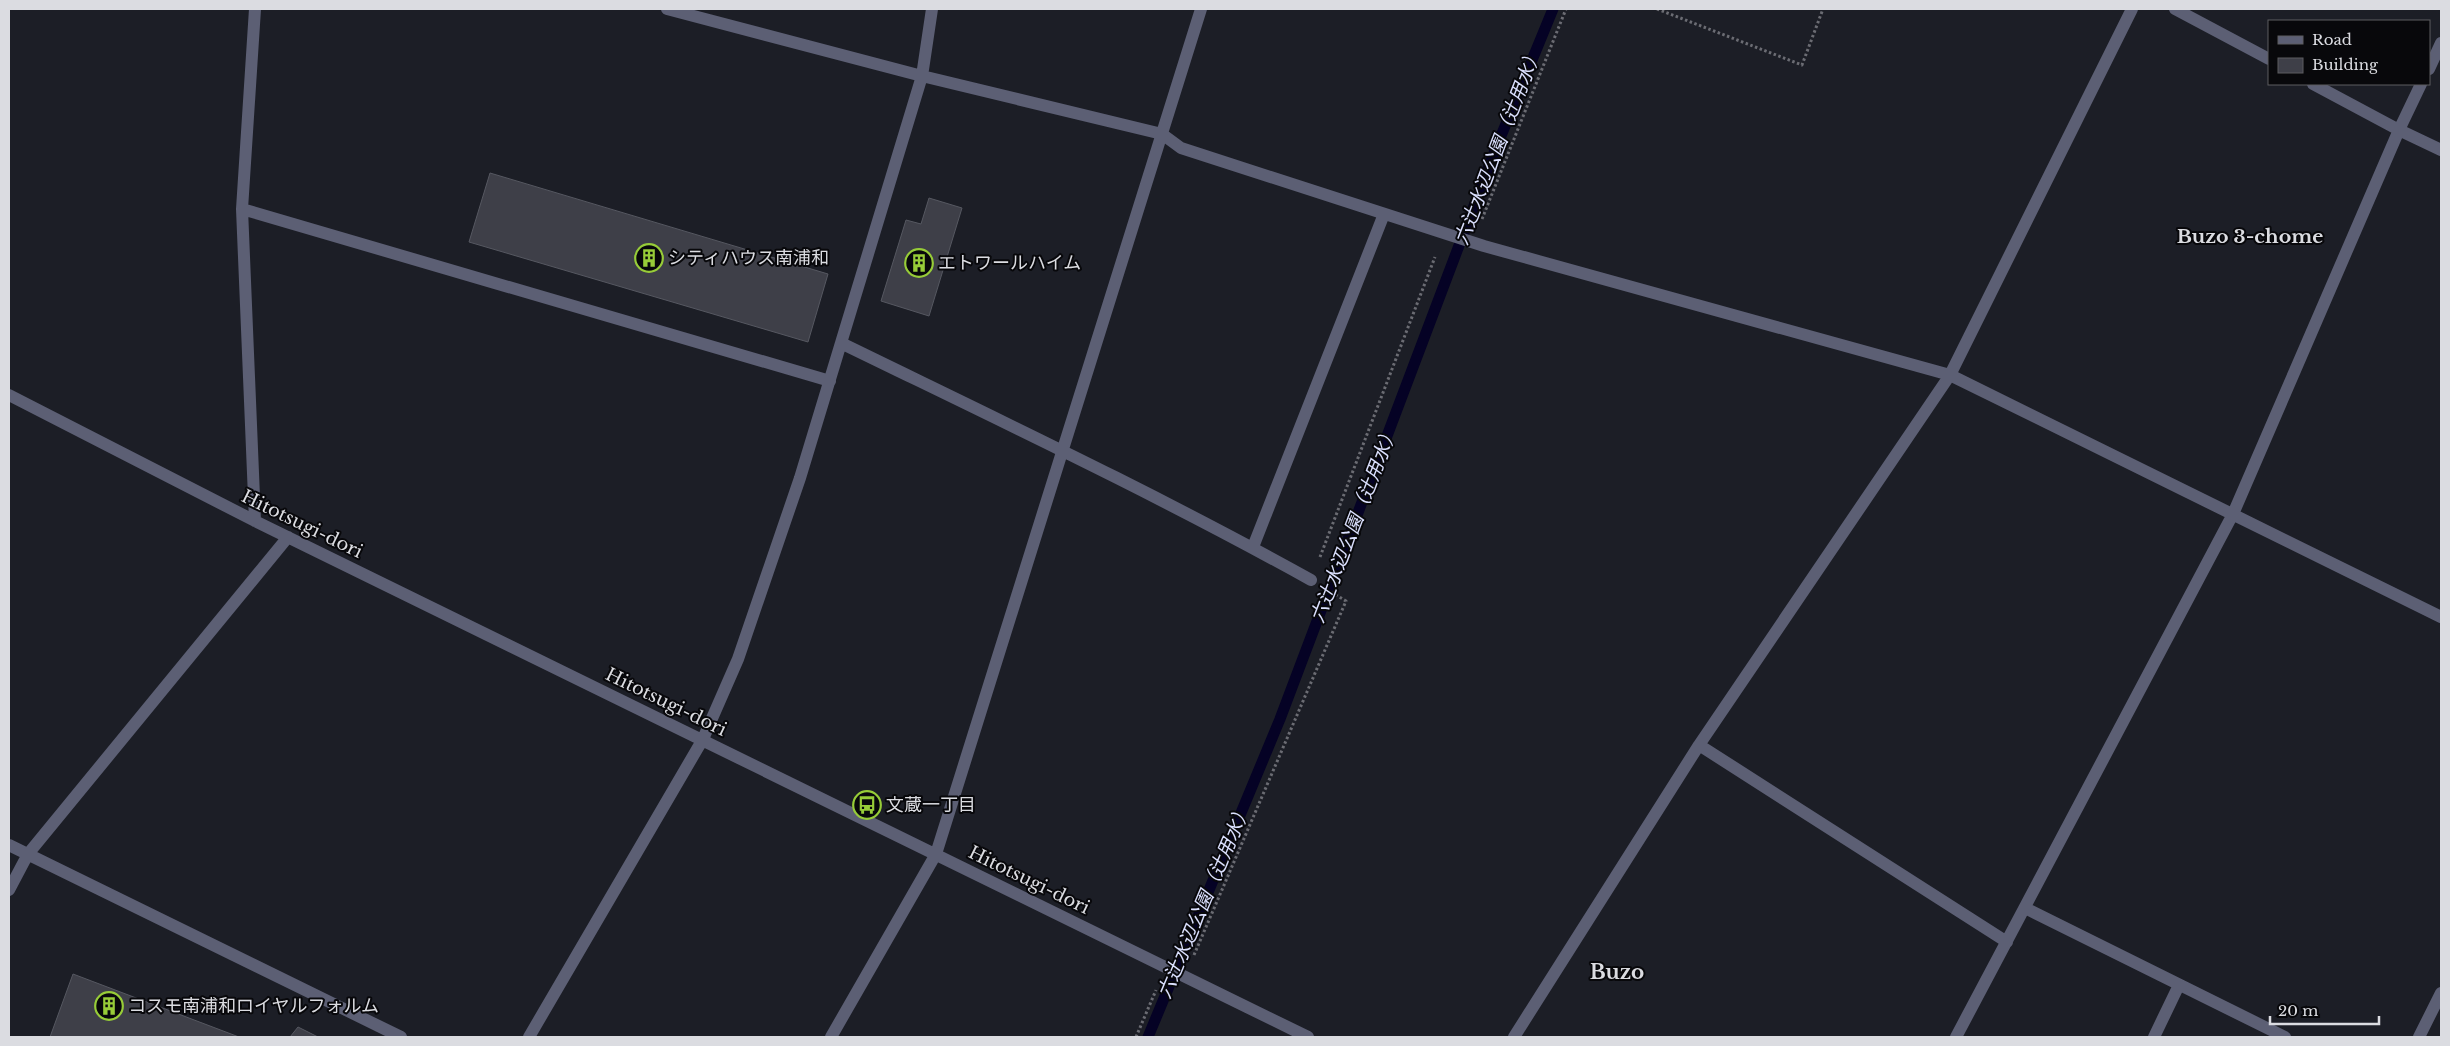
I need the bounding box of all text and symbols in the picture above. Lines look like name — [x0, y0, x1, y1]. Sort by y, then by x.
legend — [2268, 20, 2430, 85]
text: Road — [2312, 30, 2352, 49]
water label: 六辻水辺公園（辻用水） — [1450, 44, 1546, 248]
text: Building — [2312, 55, 2379, 74]
district label: Buzo 3-chome — [2177, 225, 2323, 248]
building icon: シティハウス南浦和 — [634, 243, 664, 273]
place label: シティハウス南浦和 — [668, 247, 829, 269]
building icon: エトワールハイム — [904, 248, 934, 278]
place label: エトワールハイム — [938, 252, 1081, 274]
water label: 六辻水辺公園（辻用水） — [1306, 422, 1402, 626]
street label: Hitotsugi-dori — [238, 485, 366, 563]
street label: Hitotsugi-dori — [602, 663, 730, 741]
bus stop icon: 文蔵一丁目 — [852, 790, 882, 820]
place label: 文蔵一丁目 — [886, 794, 976, 816]
water label: 六辻水辺公園（辻用水） — [1153, 800, 1255, 1002]
street label: Hitotsugi-dori — [965, 841, 1093, 919]
district label: Buzo — [1590, 960, 1644, 984]
building icon: コスモ南浦和ロイヤルフォルム — [94, 991, 124, 1021]
scale bar — [2270, 994, 2379, 1026]
place label: コスモ南浦和ロイヤルフォルム — [128, 995, 379, 1017]
text: 20 m — [2278, 1001, 2318, 1020]

